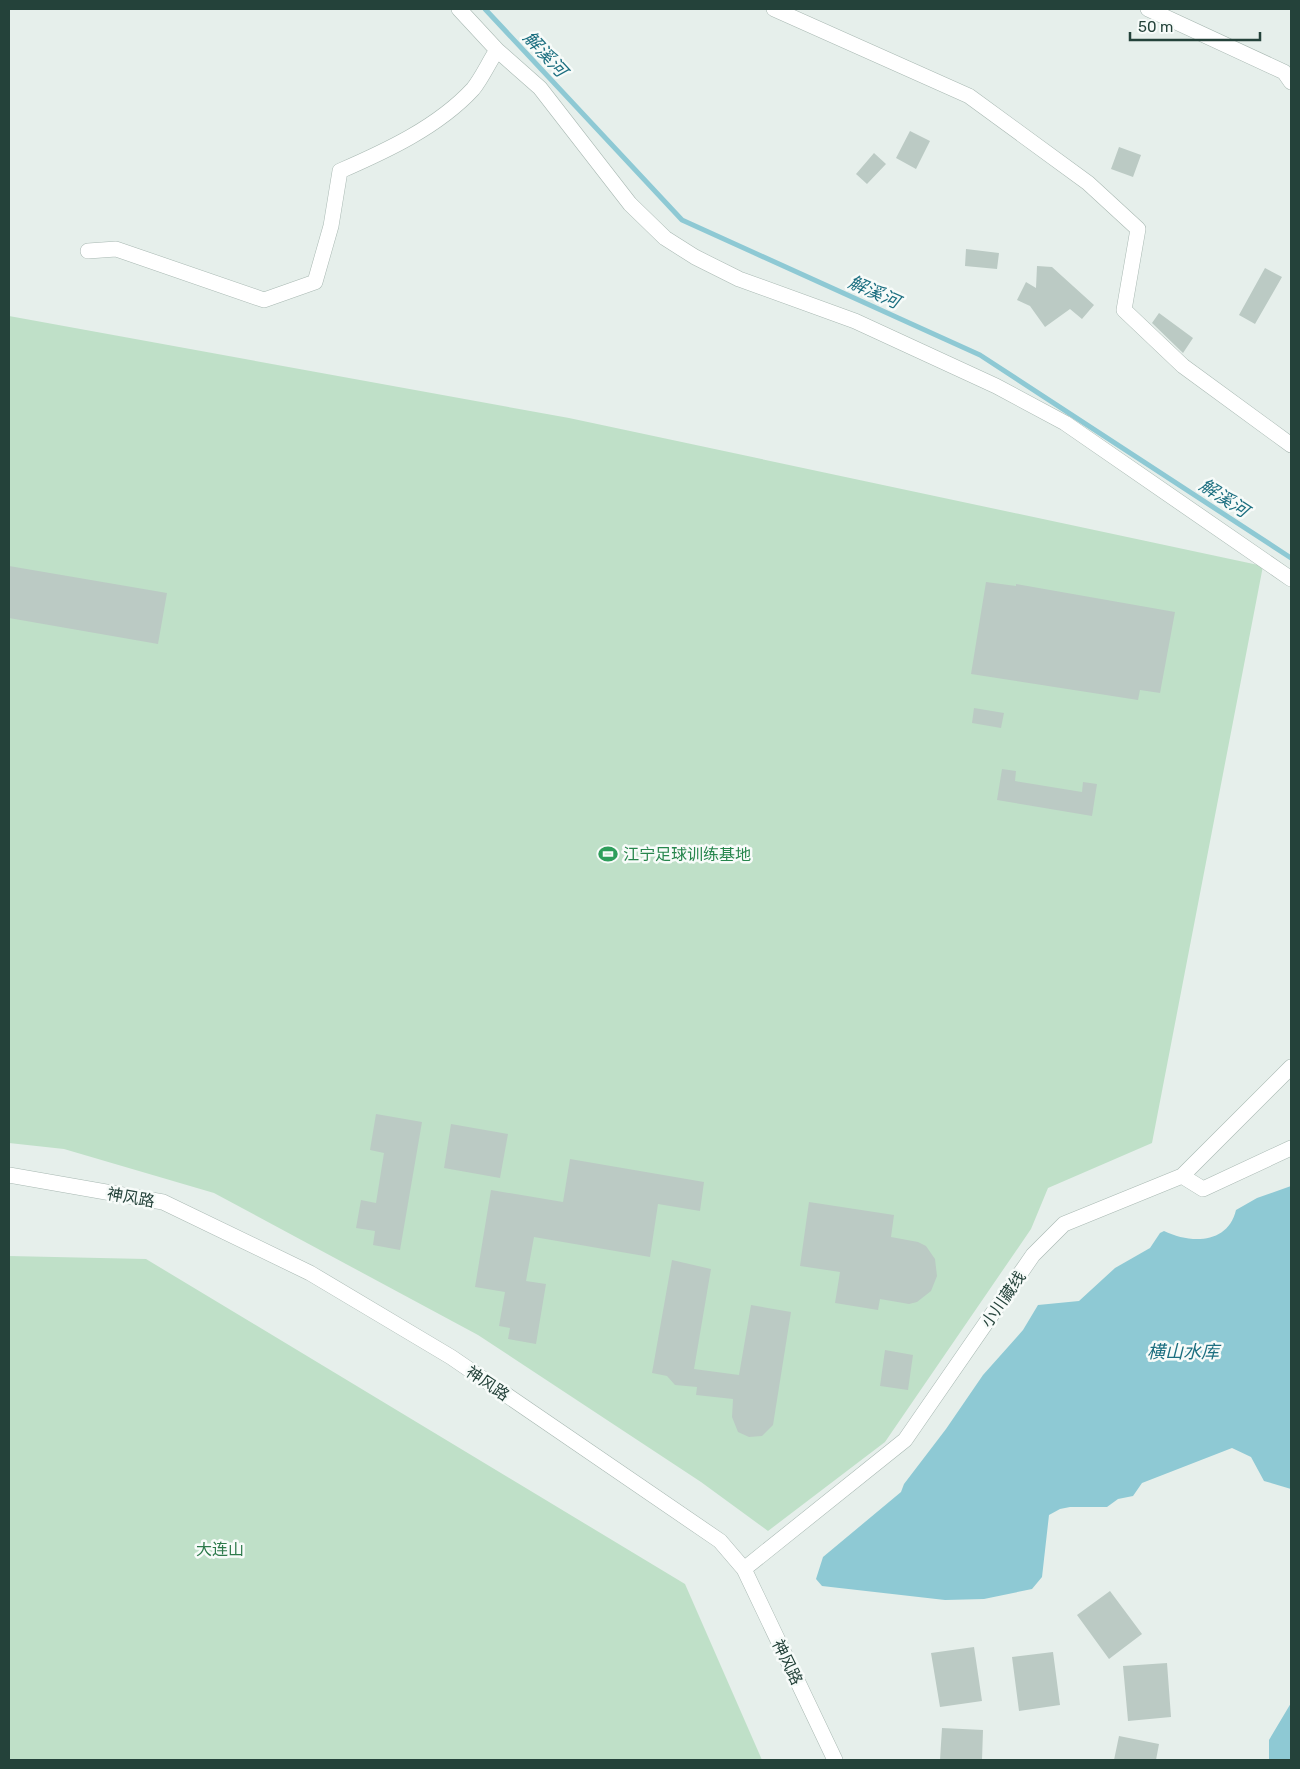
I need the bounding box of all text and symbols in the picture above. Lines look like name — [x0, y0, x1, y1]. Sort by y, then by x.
scale bar — [1130, 10, 1260, 42]
text: 50 m — [1138, 18, 1173, 36]
water label: 解溪河 — [519, 27, 574, 83]
water label: 解溪河 — [845, 271, 906, 314]
water label: 解溪河 — [1195, 474, 1255, 524]
sports icon: 江宁足球训练基地 — [597, 843, 619, 865]
place label: 江宁足球训练基地 — [623, 845, 751, 864]
street label: 神风路 — [106, 1184, 156, 1211]
street label: 小川藏线 — [977, 1268, 1030, 1331]
water label: 横山水库 — [1147, 1341, 1222, 1363]
street label: 神风路 — [463, 1362, 513, 1405]
park label: 大连山 — [196, 1540, 244, 1559]
street label: 神风路 — [768, 1636, 807, 1688]

